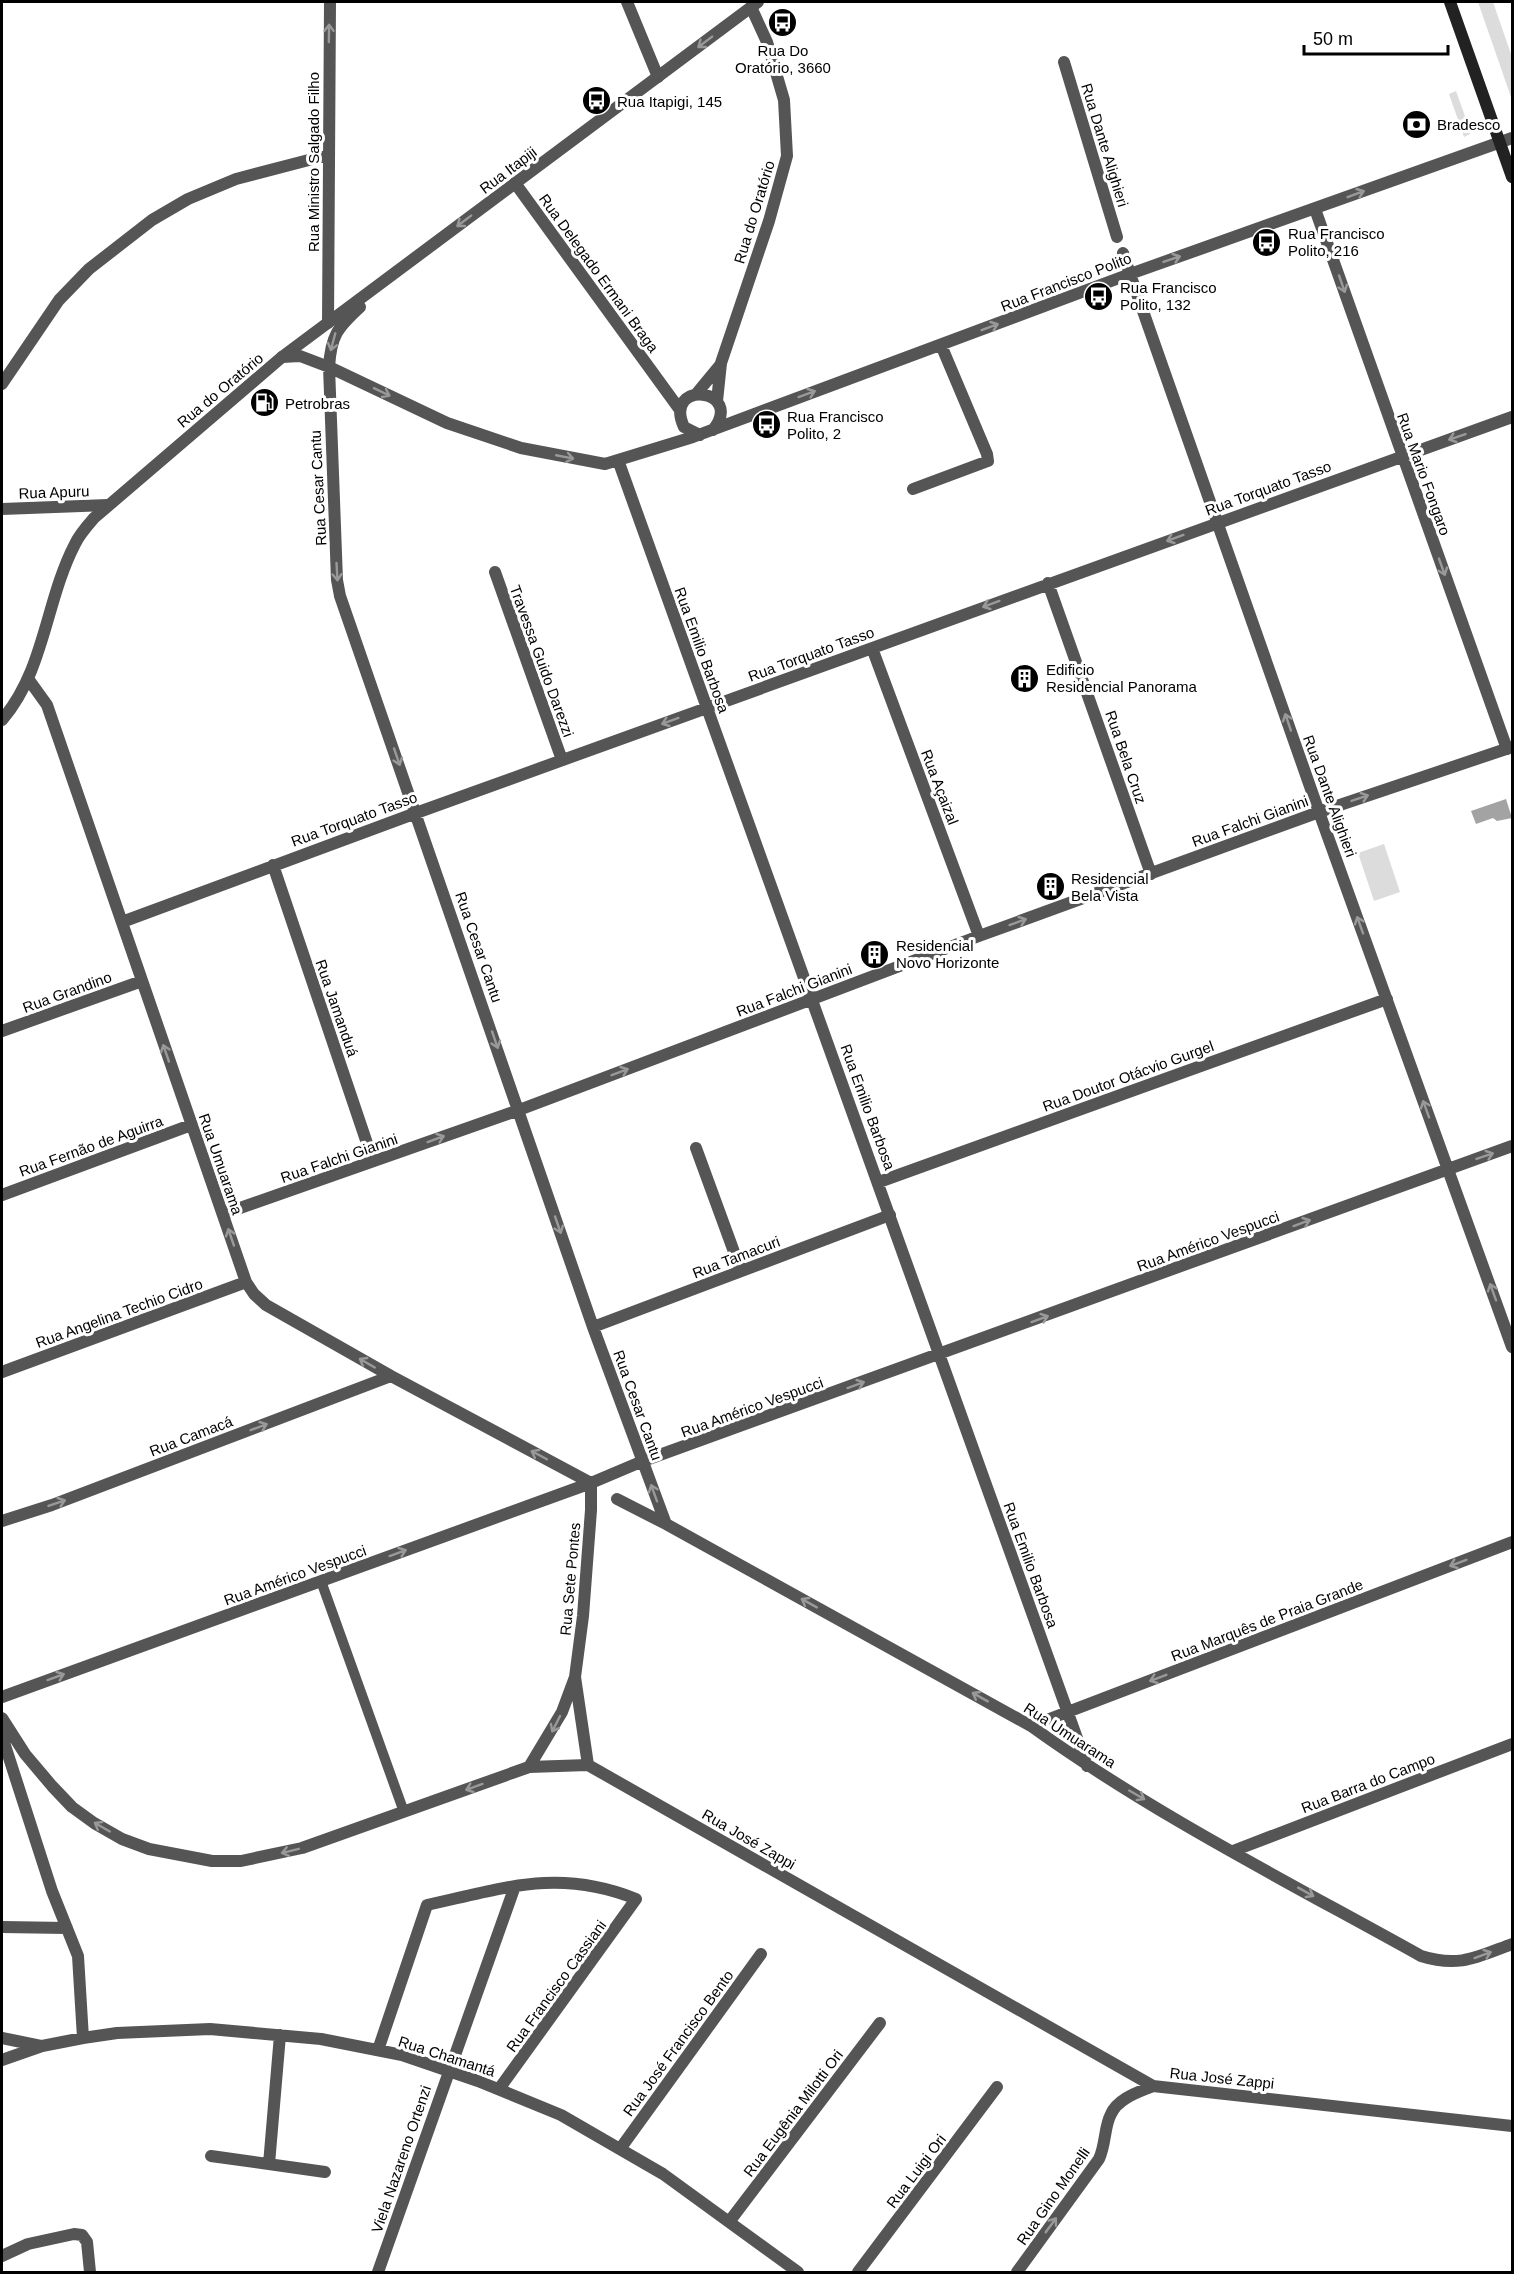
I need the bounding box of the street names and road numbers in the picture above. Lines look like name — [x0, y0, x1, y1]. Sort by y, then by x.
street label: Rua Ministro Salgado Filho — [305, 72, 322, 252]
street label: Rua Dante Alighieri — [1078, 81, 1132, 209]
street label: Rua Itapiji — [476, 143, 540, 197]
street label: Rua do Oratório — [730, 158, 778, 266]
street label: Rua Delegado Ermani Braga — [536, 190, 663, 356]
street label: Rua Francisco Polito — [998, 249, 1134, 315]
street label: Rua do Oratório — [174, 349, 266, 431]
street label: Rua Mario Fongaro — [1394, 410, 1454, 538]
street label: Rua Cesar Cantu — [306, 430, 330, 546]
street label: Rua Torquato Tasso — [1203, 457, 1333, 519]
street label: Rua Apuru — [18, 482, 90, 502]
street label: Travessa Guido Darezzi — [507, 583, 577, 739]
street label: Rua Emilio Barbosa — [671, 585, 733, 716]
street label: Rua Torquato Tasso — [746, 623, 876, 685]
street label: Rua Bela Cruz — [1102, 708, 1150, 806]
street label: Rua Dante Alighieri — [1300, 733, 1360, 859]
street label: Rua Açaizal — [918, 747, 962, 827]
street label: Rua Torquato Tasso — [289, 788, 419, 850]
street label: Rua Falchi Gianini — [1190, 792, 1310, 850]
street label: Rua Cesar Cantu — [452, 889, 506, 1005]
street label: Rua Jamanduá — [312, 957, 362, 1059]
street label: Rua Falchi Gianini — [734, 960, 854, 1020]
street label: Rua Grandino — [20, 968, 114, 1016]
street label: Rua Doutor Otácvio Gurgel — [1040, 1037, 1216, 1115]
street label: Rua Emilio Barbosa — [837, 1042, 899, 1173]
street label: Rua Umuarama — [196, 1111, 246, 1217]
street label: Rua Fernão de Aguirra — [17, 1112, 166, 1180]
street label: Rua Falchi Gianini — [278, 1130, 400, 1186]
street label: Rua Américo Vespucci — [1135, 1207, 1281, 1275]
street label: Rua Tamacuri — [690, 1233, 782, 1281]
street label: Rua Angelina Techio Cidro — [33, 1275, 205, 1351]
street label: Rua Cesar Cantu — [610, 1348, 666, 1462]
street label: Rua Américo Vespucci — [679, 1373, 825, 1441]
street label: Rua Camacá — [147, 1412, 236, 1460]
street label: Rua Emilio Barbosa — [1000, 1500, 1062, 1631]
street label: Rua Sete Pontes — [557, 1522, 583, 1636]
street label: Rua Américo Vespucci — [222, 1541, 368, 1609]
street label: Rua Marquês de Praia Grande — [1169, 1575, 1365, 1665]
street label: Rua Umuarama — [1021, 1699, 1120, 1771]
street label: Rua Barra do Campo — [1299, 1750, 1437, 1816]
street label: Rua José Zappi — [699, 1805, 799, 1873]
street label: Rua Francisco Cassiani — [503, 1917, 609, 2055]
street label: Rua José Francisco Bento — [619, 1967, 737, 2119]
street label: Rua Chamantá — [396, 2032, 498, 2080]
street label: Rua Eugênia Milotti Ori — [740, 2046, 846, 2180]
street label: Rua José Zappi — [1169, 2064, 1275, 2092]
street label: Viela Nazareno Ortenzi — [368, 2083, 434, 2235]
street label: Rua Luigi Ori — [883, 2131, 949, 2211]
street label: Rua Gino Monelli — [1013, 2144, 1093, 2248]

